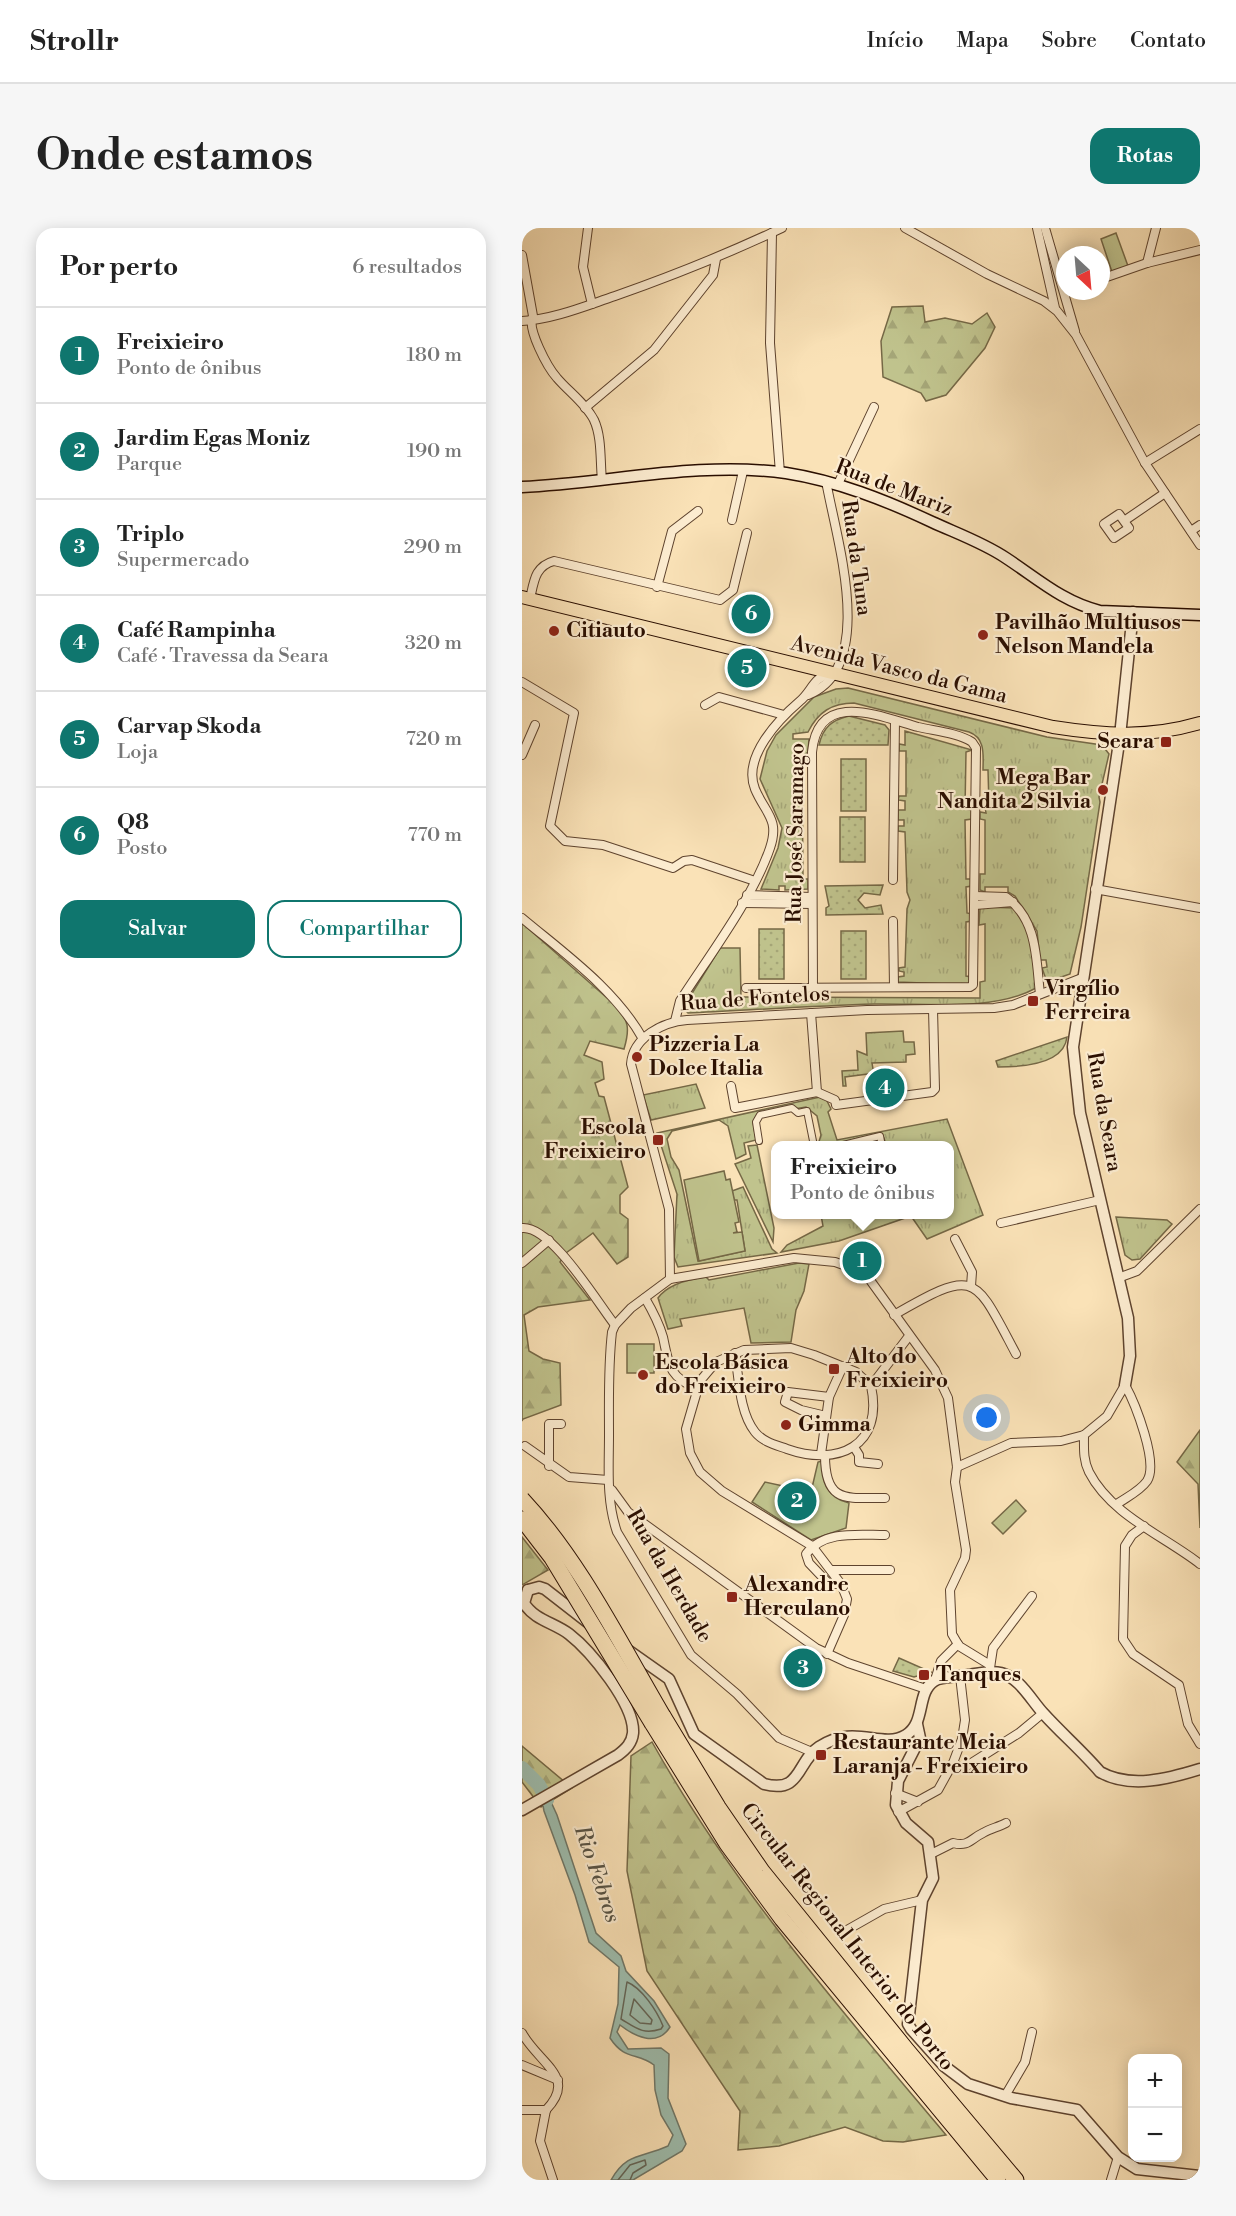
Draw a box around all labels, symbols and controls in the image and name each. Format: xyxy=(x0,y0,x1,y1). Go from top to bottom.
text: Strollr xyxy=(30,24,119,59)
text: Início xyxy=(867,28,924,54)
text: Mapa xyxy=(957,28,1009,54)
text: Sobre xyxy=(1042,28,1097,54)
text: Contato xyxy=(1130,28,1206,54)
button: Rotas xyxy=(1090,128,1200,184)
text: Onde estamos xyxy=(36,130,313,183)
north arrow xyxy=(1056,246,1110,300)
text: Por perto xyxy=(60,251,178,283)
text: 6 resultados xyxy=(352,255,462,280)
text: Freixieiro xyxy=(117,329,224,356)
text: 1 xyxy=(75,343,84,368)
text: 180 m xyxy=(407,343,462,368)
text: Ponto de ônibus xyxy=(117,356,262,381)
text: Jardim Egas Moniz xyxy=(117,425,310,452)
text: 2 xyxy=(73,439,86,464)
text: 190 m xyxy=(407,439,462,464)
text: Parque xyxy=(117,452,182,477)
street label: Rua de Mariz xyxy=(831,454,957,522)
street label: Rua da Tuna xyxy=(835,499,877,618)
text: Triplo xyxy=(117,521,185,548)
text: 3 xyxy=(73,535,86,560)
text: 290 m xyxy=(404,535,462,560)
text: Supermercado xyxy=(117,548,249,573)
pin: 6 xyxy=(732,592,770,636)
place label: Pavilhão Multiusos Nelson Mandela xyxy=(995,610,1181,660)
text: Café Rampinha xyxy=(117,617,276,644)
place label: Citiauto xyxy=(566,618,646,644)
marker: Citiauto xyxy=(547,624,561,638)
marker: Pavilhão Multiusos Nelson Mandela xyxy=(976,628,990,642)
street label: Avenida Vasco da Gama xyxy=(787,630,1010,710)
text: 4 xyxy=(73,631,86,656)
text: 320 m xyxy=(405,631,462,656)
text: Café · Travessa da Seara xyxy=(117,644,329,669)
pin: 5 xyxy=(728,646,766,690)
text: Carvap Skoda xyxy=(117,713,261,740)
text: 5 xyxy=(73,727,86,752)
text: 720 m xyxy=(406,727,462,752)
place label: Seara xyxy=(1098,729,1155,755)
marker: Seara xyxy=(1159,735,1173,749)
text: Loja xyxy=(117,740,158,765)
street label: Rua José Saramago xyxy=(781,743,811,923)
place label: Mega Bar Nandita 2 Silvia xyxy=(937,765,1092,815)
marker: Mega Bar Nandita 2 Silvia xyxy=(1096,783,1110,797)
text: Q8 xyxy=(117,809,149,836)
text: 6 xyxy=(73,823,86,848)
text: 770 m xyxy=(407,823,462,848)
text: Posto xyxy=(117,836,168,861)
button: Salvar xyxy=(60,900,255,958)
button: Compartilhar xyxy=(267,900,462,958)
place label: Virgílio Ferreira xyxy=(1044,976,1131,1026)
street label: Rua de Fontelos xyxy=(679,981,831,1017)
marker: Virgílio Ferreira xyxy=(1026,994,1040,1008)
place label: Pizzeria La Dolce Italia xyxy=(649,1032,764,1082)
marker: Pizzeria La Dolce Italia xyxy=(630,1050,644,1064)
street label: Rua da Seara xyxy=(1081,1050,1127,1174)
pin: 4 xyxy=(866,1066,904,1110)
place label: Escola Freixieiro xyxy=(544,1115,647,1165)
marker: Escola Freixieiro xyxy=(651,1133,665,1147)
popup xyxy=(771,1141,954,1219)
text: Freixieiro xyxy=(790,1154,897,1181)
text: Ponto de ônibus xyxy=(790,1181,935,1206)
pin: 1 xyxy=(842,1238,882,1284)
place label: Alto do Freixieiro xyxy=(845,1344,948,1394)
place label: Escola Básica do Freixieiro xyxy=(655,1350,789,1400)
marker: Alto do Freixieiro xyxy=(827,1362,841,1376)
marker: Escola Básica do Freixieiro xyxy=(636,1368,650,1382)
your location xyxy=(972,1403,1001,1432)
place label: Gimma xyxy=(798,1412,872,1438)
marker: Gimma xyxy=(779,1418,793,1432)
pin: 2 xyxy=(778,1478,816,1524)
street label: Rua da Herdade xyxy=(620,1505,718,1647)
place label: Alexandre Herculano xyxy=(743,1572,850,1622)
marker: Alexandre Herculano xyxy=(725,1590,739,1604)
pin: 3 xyxy=(784,1646,822,1690)
place label: Tanques xyxy=(936,1662,1021,1688)
marker: Tanques xyxy=(917,1668,931,1682)
place label: Restaurante Meia Laranja - Freixieiro xyxy=(833,1730,1029,1780)
marker: Restaurante Meia Laranja - Freixieiro xyxy=(814,1748,828,1762)
street label: Circular Regional Interior do Porto xyxy=(734,1798,960,2076)
water label: Rio Febros xyxy=(567,1821,626,1926)
map controls xyxy=(1128,2054,1182,2162)
button: + xyxy=(1128,2054,1182,2108)
button: − xyxy=(1128,2108,1182,2162)

